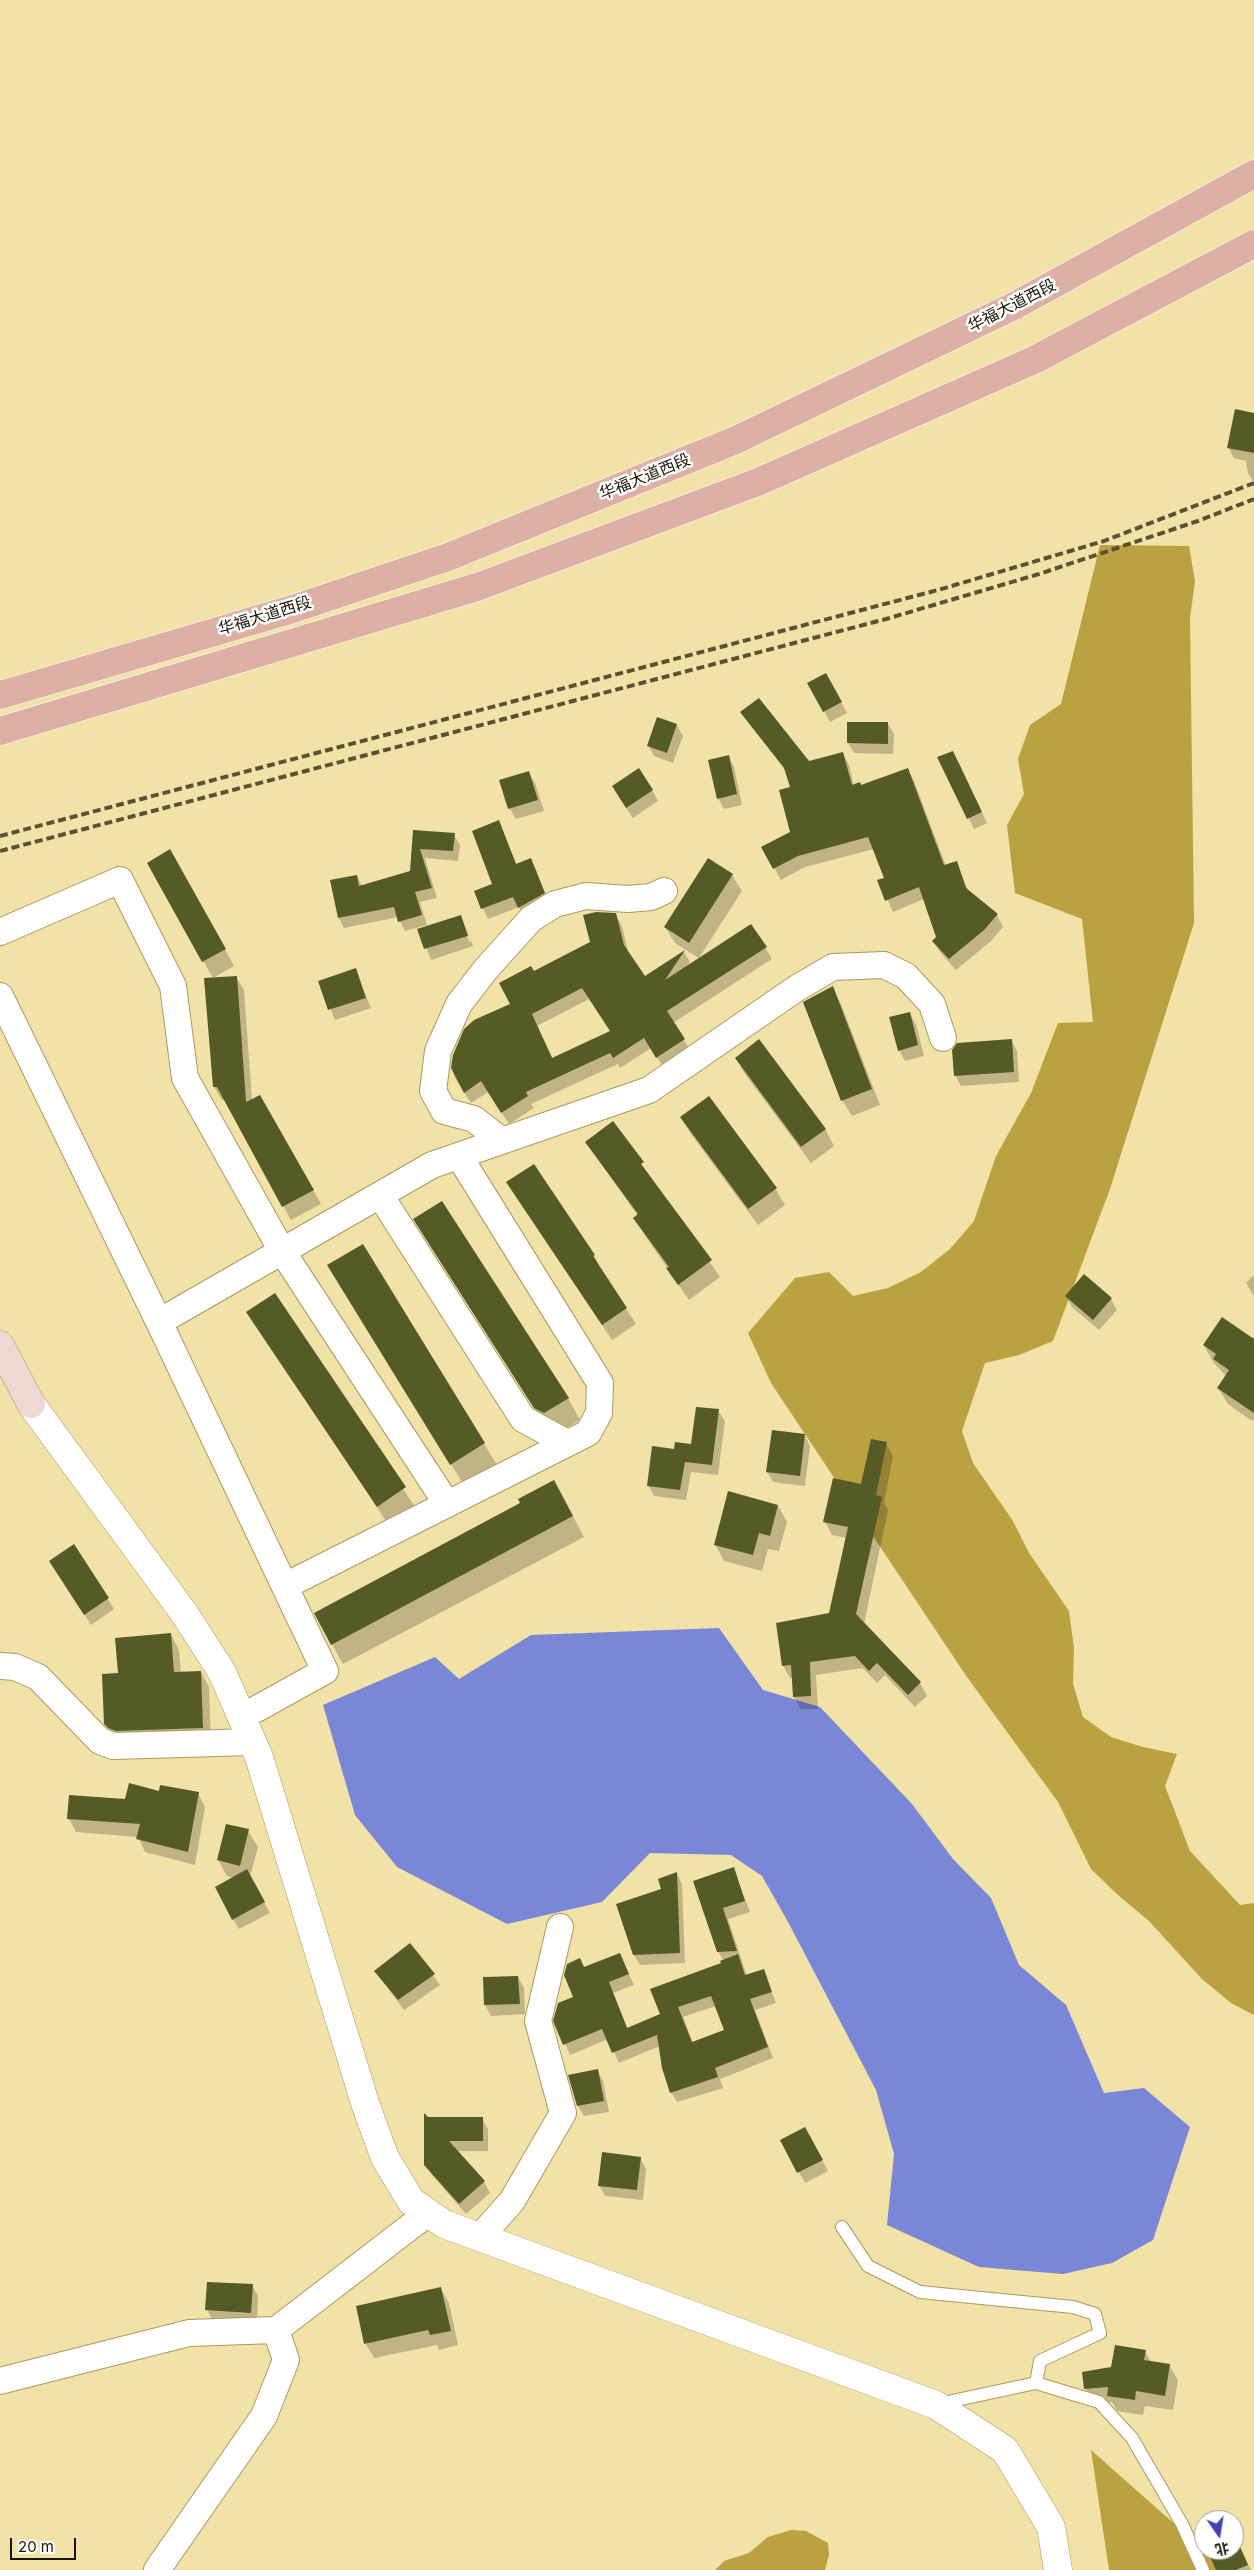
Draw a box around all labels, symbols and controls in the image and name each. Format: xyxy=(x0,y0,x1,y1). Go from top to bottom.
street label: 华福大道西段 xyxy=(965,276,1059,336)
street label: 华福大道西段 xyxy=(597,450,693,504)
street label: 华福大道西段 xyxy=(216,593,314,639)
north arrow xyxy=(1194,2510,1244,2560)
scale bar xyxy=(12,2528,79,2560)
text: 20 m xyxy=(18,2537,54,2556)
text: 北 xyxy=(1214,2539,1231,2559)

